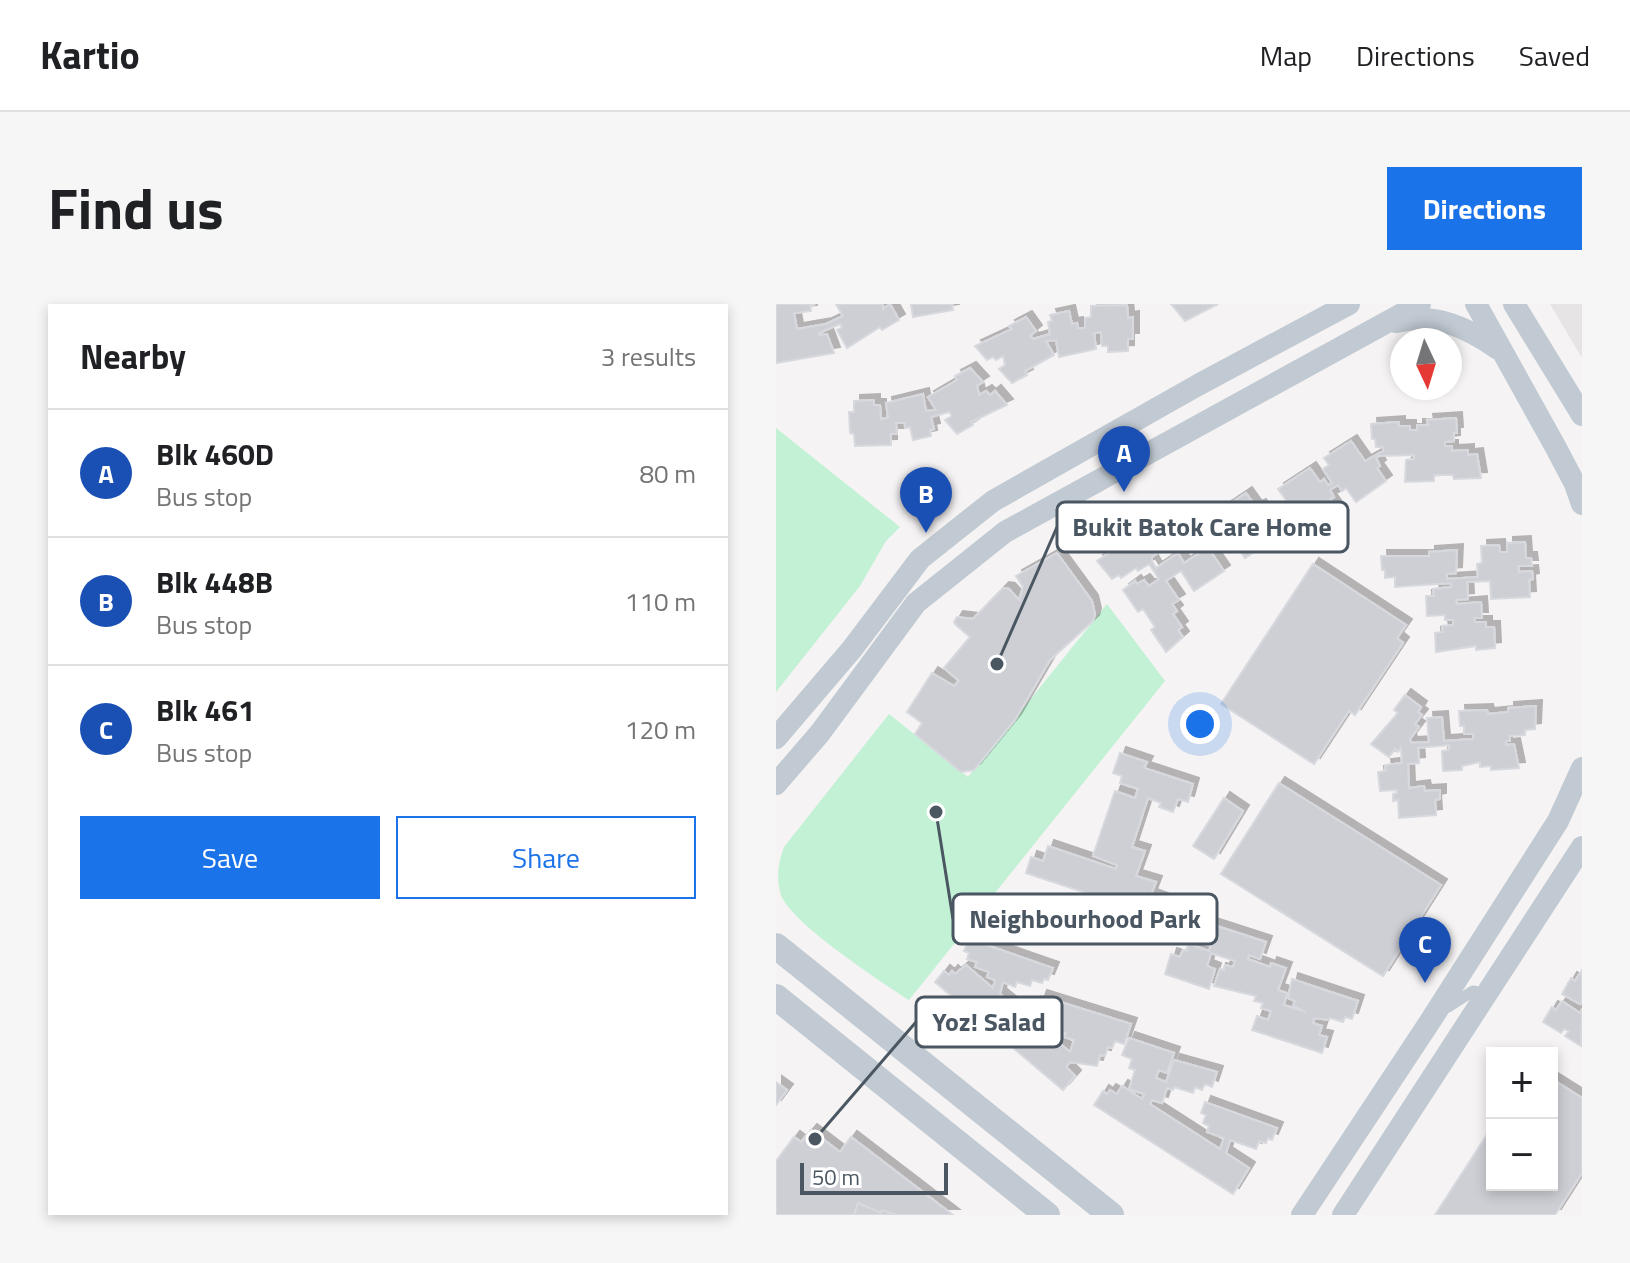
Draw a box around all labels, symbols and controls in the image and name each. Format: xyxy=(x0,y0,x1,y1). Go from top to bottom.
text: Kartio xyxy=(40,26,140,84)
text: Map xyxy=(1260,34,1312,77)
text: Directions xyxy=(1356,34,1475,77)
text: Saved xyxy=(1519,34,1590,77)
text: Find us xyxy=(48,166,224,251)
button: Directions xyxy=(1387,167,1582,250)
north arrow xyxy=(1390,328,1462,400)
text: Nearby xyxy=(80,330,186,382)
text: 3 results xyxy=(601,337,696,376)
pin: A xyxy=(1098,426,1150,492)
text: Blk 460D xyxy=(156,431,274,477)
text: A xyxy=(98,454,114,493)
text: 80 m xyxy=(639,454,696,493)
pin: B xyxy=(900,467,952,533)
text: Bus stop xyxy=(156,477,252,516)
callout: Bukit Batok Care Home xyxy=(1057,502,1348,552)
text: Bukit Batok Care Home xyxy=(1072,507,1332,546)
text: Blk 448B xyxy=(156,559,273,605)
text: B xyxy=(98,582,114,621)
text: 110 m xyxy=(625,582,696,621)
text: Bus stop xyxy=(156,605,252,644)
text: Blk 461 xyxy=(156,687,255,733)
your location xyxy=(1180,704,1220,744)
text: C xyxy=(99,710,113,749)
text: 120 m xyxy=(625,710,696,749)
text: Bus stop xyxy=(156,733,252,772)
button: Save xyxy=(80,816,380,899)
button: Share xyxy=(396,816,696,899)
callout: Neighbourhood Park xyxy=(953,894,1217,944)
text: Neighbourhood Park xyxy=(969,899,1201,938)
pin: C xyxy=(1399,917,1451,983)
callout: Yoz! Salad xyxy=(916,997,1062,1047)
text: Yoz! Salad xyxy=(932,1002,1046,1041)
map controls xyxy=(1486,1047,1558,1191)
button: + xyxy=(1486,1047,1558,1119)
button: − xyxy=(1486,1119,1558,1191)
scale bar xyxy=(800,1159,948,1195)
text: 50 m xyxy=(812,1160,860,1194)

